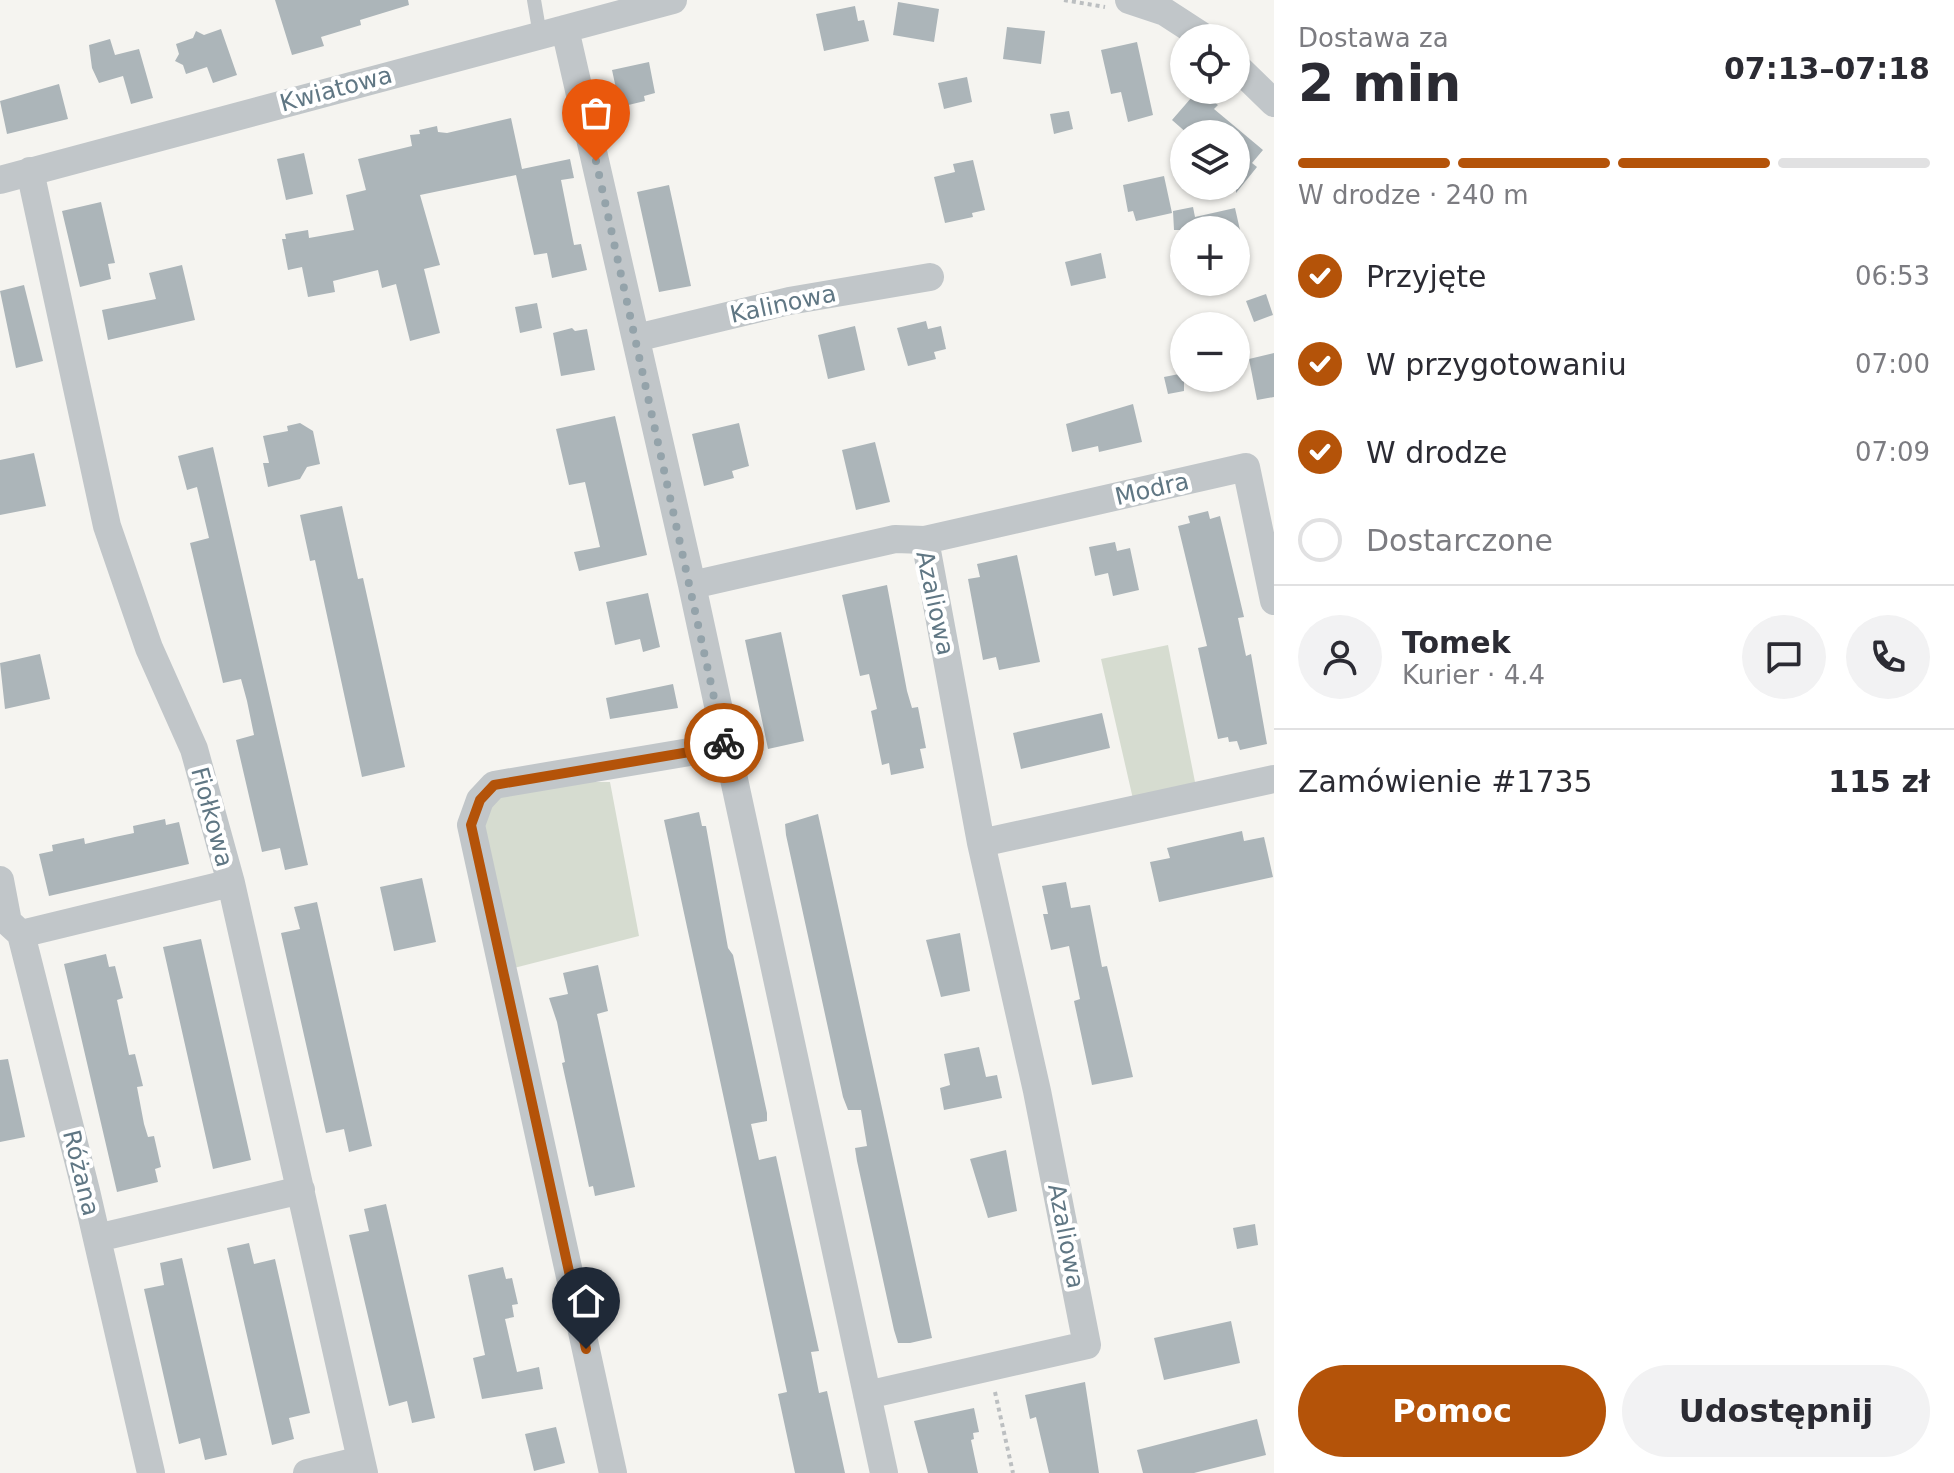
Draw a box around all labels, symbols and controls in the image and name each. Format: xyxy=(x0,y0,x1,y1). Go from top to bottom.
text: Dostawa za xyxy=(1298,23,1449,53)
map controls xyxy=(1170,24,1250,392)
button: locate xyxy=(1170,24,1250,104)
text: 07:13–07:18 xyxy=(1724,51,1930,86)
text: 2 min xyxy=(1298,53,1461,113)
street label: Kwiatowa xyxy=(277,61,395,117)
pin xyxy=(562,79,630,161)
icon: bag xyxy=(574,91,618,135)
button: layers xyxy=(1170,120,1250,200)
text: W drodze · 240 m xyxy=(1298,180,1529,210)
button: + xyxy=(1170,216,1250,296)
icon: check xyxy=(1298,254,1342,298)
text: Przyjęte xyxy=(1366,259,1486,294)
text: 06:53 xyxy=(1855,261,1930,291)
street label: Kalinowa xyxy=(727,279,839,329)
button: − xyxy=(1170,312,1250,392)
icon: check xyxy=(1298,342,1342,386)
text: W przygotowaniu xyxy=(1366,347,1627,382)
text: 07:00 xyxy=(1855,349,1930,379)
icon: check xyxy=(1298,430,1342,474)
text: W drodze xyxy=(1366,435,1508,470)
text: 07:09 xyxy=(1855,437,1930,467)
street label: Modra xyxy=(1112,467,1192,511)
text: Dostarczone xyxy=(1366,523,1553,558)
street label: Azaliowa xyxy=(910,548,960,658)
button: person xyxy=(1298,615,1382,699)
button: chat xyxy=(1742,615,1826,699)
button: phone xyxy=(1846,615,1930,699)
text: Tomek xyxy=(1402,625,1511,660)
text: Kurier · 4.4 xyxy=(1402,660,1545,690)
courier xyxy=(684,703,764,783)
icon: bike xyxy=(702,721,746,765)
street label: Fiołkowa xyxy=(185,764,239,870)
text: Zamówienie #1735 xyxy=(1298,764,1593,799)
text: 115 zł xyxy=(1828,764,1930,799)
street label: Różana xyxy=(57,1127,105,1219)
street label: Azaliowa xyxy=(1042,1181,1090,1291)
pin xyxy=(552,1267,620,1349)
icon: home xyxy=(564,1279,608,1323)
button: Pomoc xyxy=(1298,1365,1606,1457)
button: Udostępnij xyxy=(1622,1365,1930,1457)

